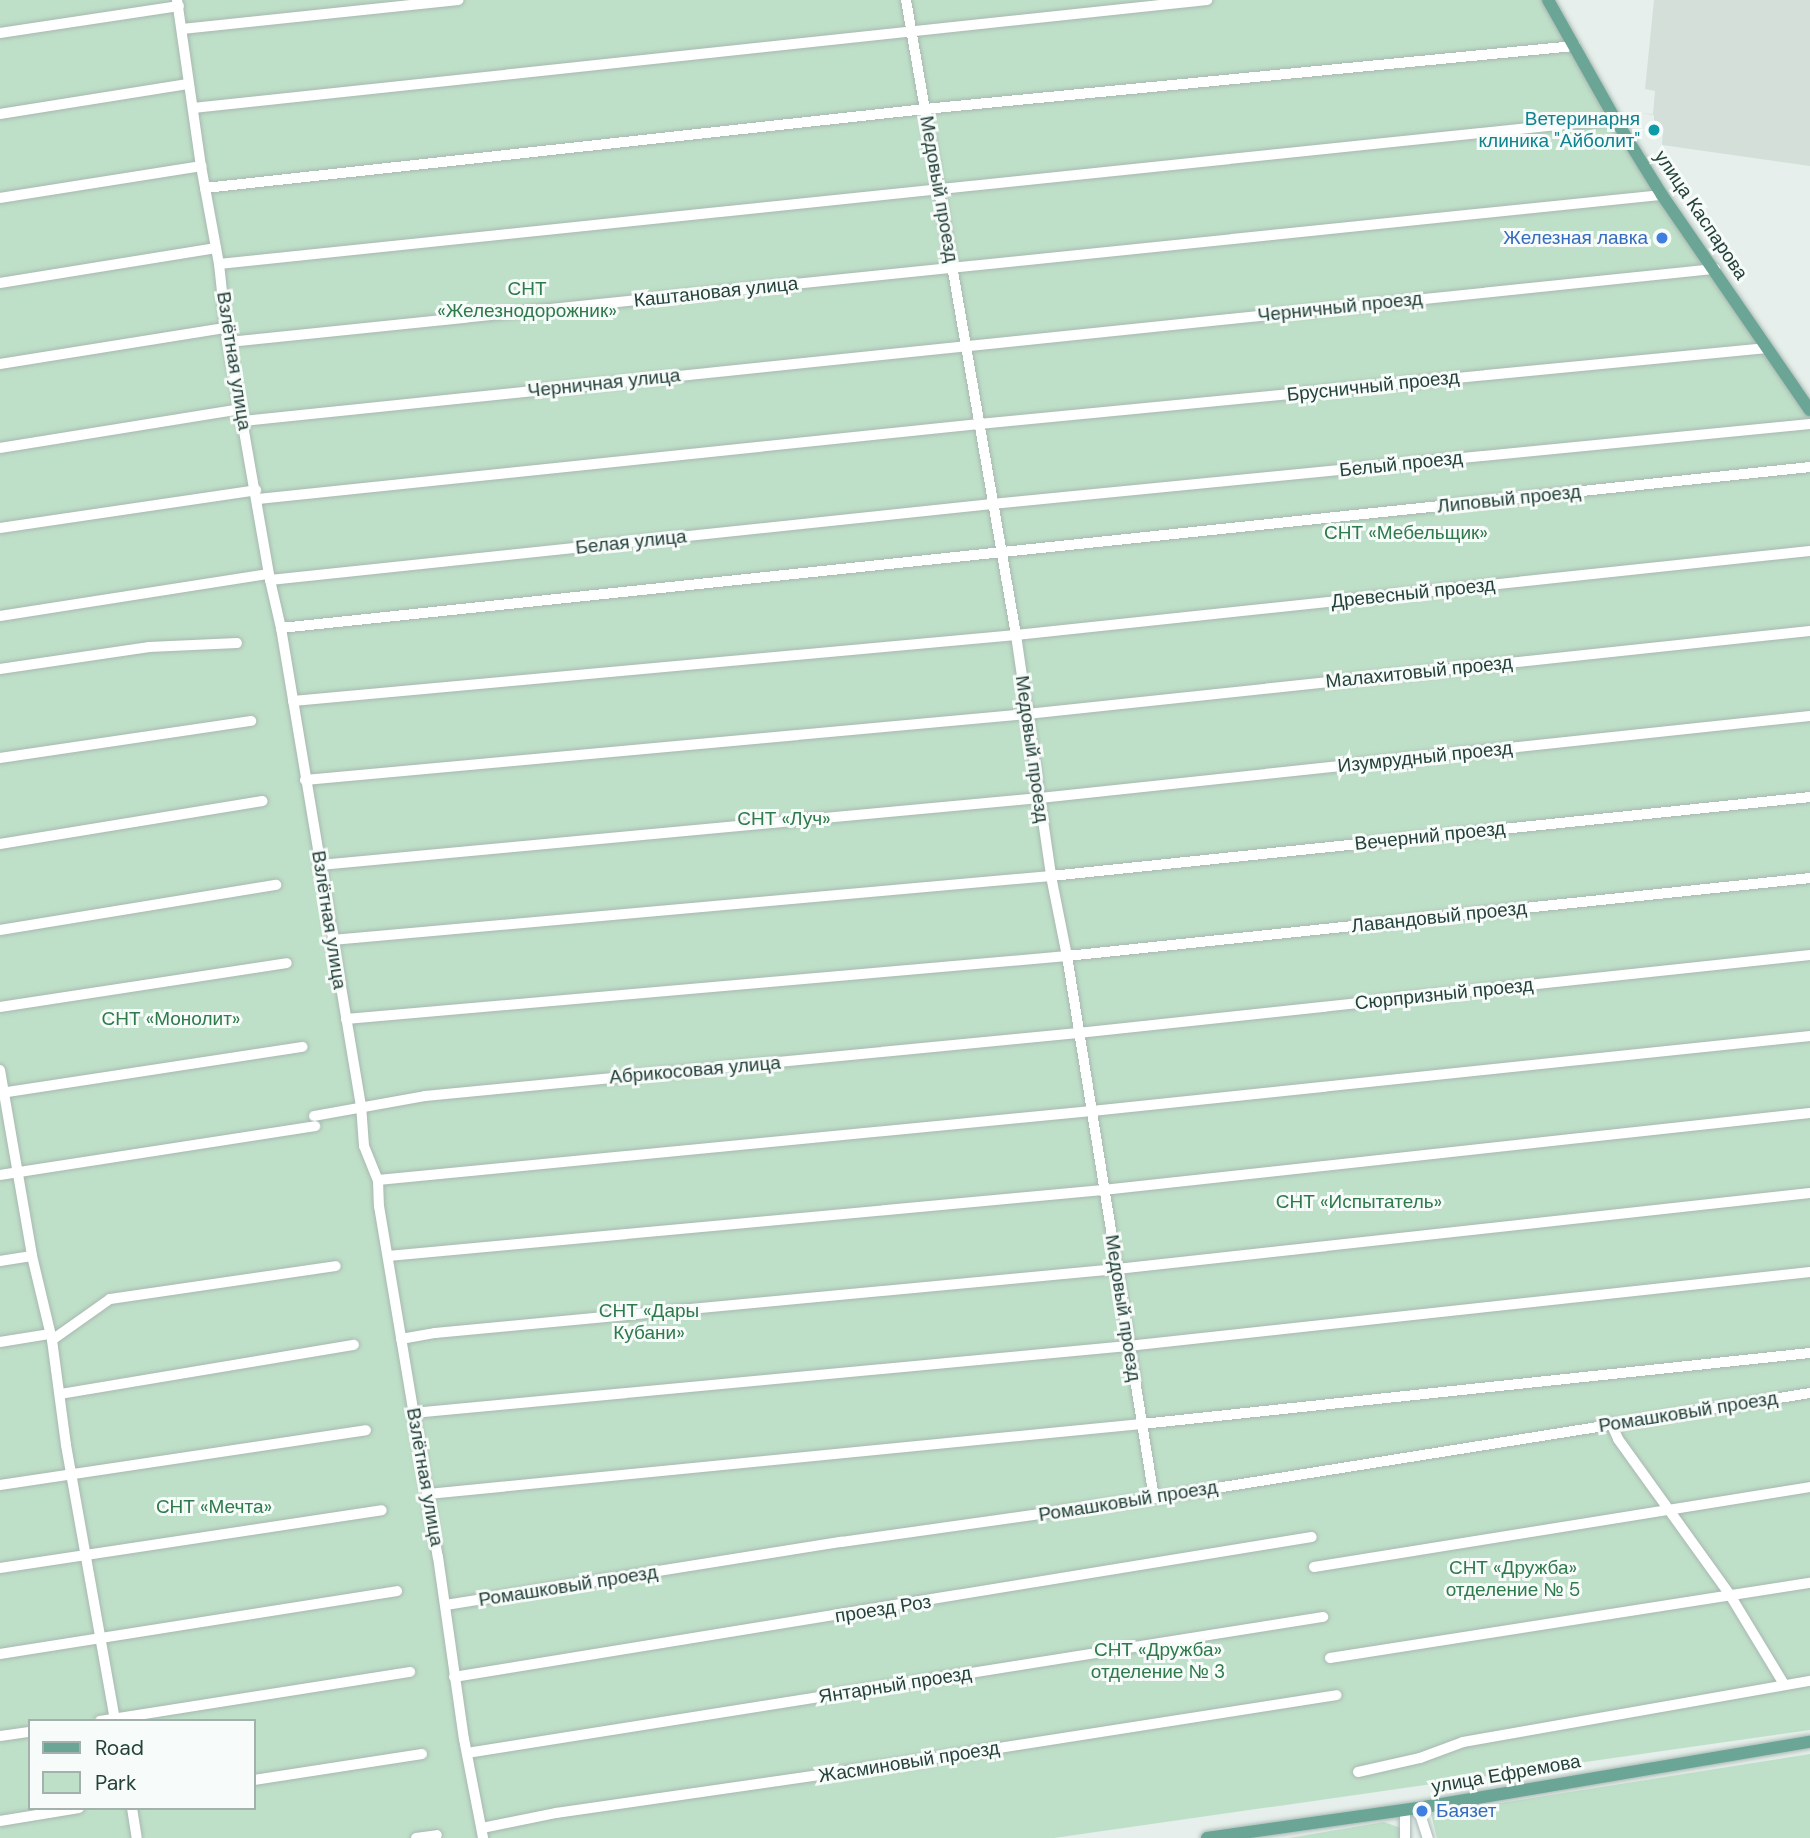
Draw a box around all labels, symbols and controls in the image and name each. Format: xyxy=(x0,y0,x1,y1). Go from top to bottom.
place label: Ветеринарня клиника "Айболит" xyxy=(1479,108,1640,152)
street label: Медовый проезд xyxy=(915,114,963,264)
marker: Ветеринарня клиника "Айболит" xyxy=(1646,122,1662,138)
street label: улица Каспарова xyxy=(1649,146,1753,284)
place label: Железная лавка xyxy=(1503,227,1648,249)
marker: Железная лавка xyxy=(1654,230,1670,246)
street label: Каштановая улица xyxy=(633,272,799,312)
park label: СНТ «Железнодорожник» xyxy=(437,278,617,322)
street label: Черничный проезд xyxy=(1256,287,1424,327)
street label: Взлётная улица xyxy=(212,290,256,432)
street label: Черничная улица xyxy=(527,364,681,402)
street label: Брусничный проезд xyxy=(1286,366,1460,406)
street label: Белый проезд xyxy=(1338,446,1464,482)
street label: Липовый проезд xyxy=(1436,480,1582,518)
park label: СНТ «Мебельщик» xyxy=(1324,522,1488,544)
street label: Белая улица xyxy=(574,525,688,559)
street label: Древесный проезд xyxy=(1330,573,1496,613)
street label: Малахитовый проезд xyxy=(1324,651,1514,693)
street label: Медовый проезд xyxy=(1010,674,1054,824)
street label: Изумрудный проезд xyxy=(1336,736,1514,778)
park label: СНТ «Луч» xyxy=(737,808,831,830)
street label: Вечерний проезд xyxy=(1354,817,1506,855)
street label: Взлётная улица xyxy=(307,849,351,991)
street label: Лавандовый проезд xyxy=(1350,896,1528,938)
street label: Сюрпризный проезд xyxy=(1354,973,1534,1015)
park label: СНТ «Монолит» xyxy=(102,1008,240,1030)
street label: Абрикосовая улица xyxy=(608,1051,782,1089)
park label: СНТ «Испытатель» xyxy=(1276,1191,1442,1213)
street label: Медовый проезд xyxy=(1100,1233,1146,1383)
park label: СНТ «Дары Кубани» xyxy=(599,1300,699,1344)
street label: Ромашковый проезд xyxy=(1597,1387,1779,1437)
street label: Взлётная улица xyxy=(402,1406,448,1548)
street label: Ромашковый проезд xyxy=(1037,1476,1219,1526)
park label: СНТ «Мечта» xyxy=(156,1496,272,1518)
park label: СНТ «Дружба» отделение № 5 xyxy=(1446,1557,1580,1601)
street label: Ромашковый проезд xyxy=(477,1561,659,1611)
street label: проезд Роз xyxy=(833,1590,933,1628)
park label: СНТ «Дружба» отделение № 3 xyxy=(1091,1639,1225,1683)
street label: Янтарный проезд xyxy=(817,1662,973,1708)
legend xyxy=(28,1719,256,1810)
text: Road xyxy=(95,1734,144,1762)
street label: Жасминовый проезд xyxy=(817,1736,1001,1788)
street label: улица Ефремова xyxy=(1430,1750,1582,1798)
text: Park xyxy=(95,1769,136,1797)
place label: Баязет xyxy=(1436,1800,1496,1822)
marker: Баязет xyxy=(1414,1803,1430,1819)

